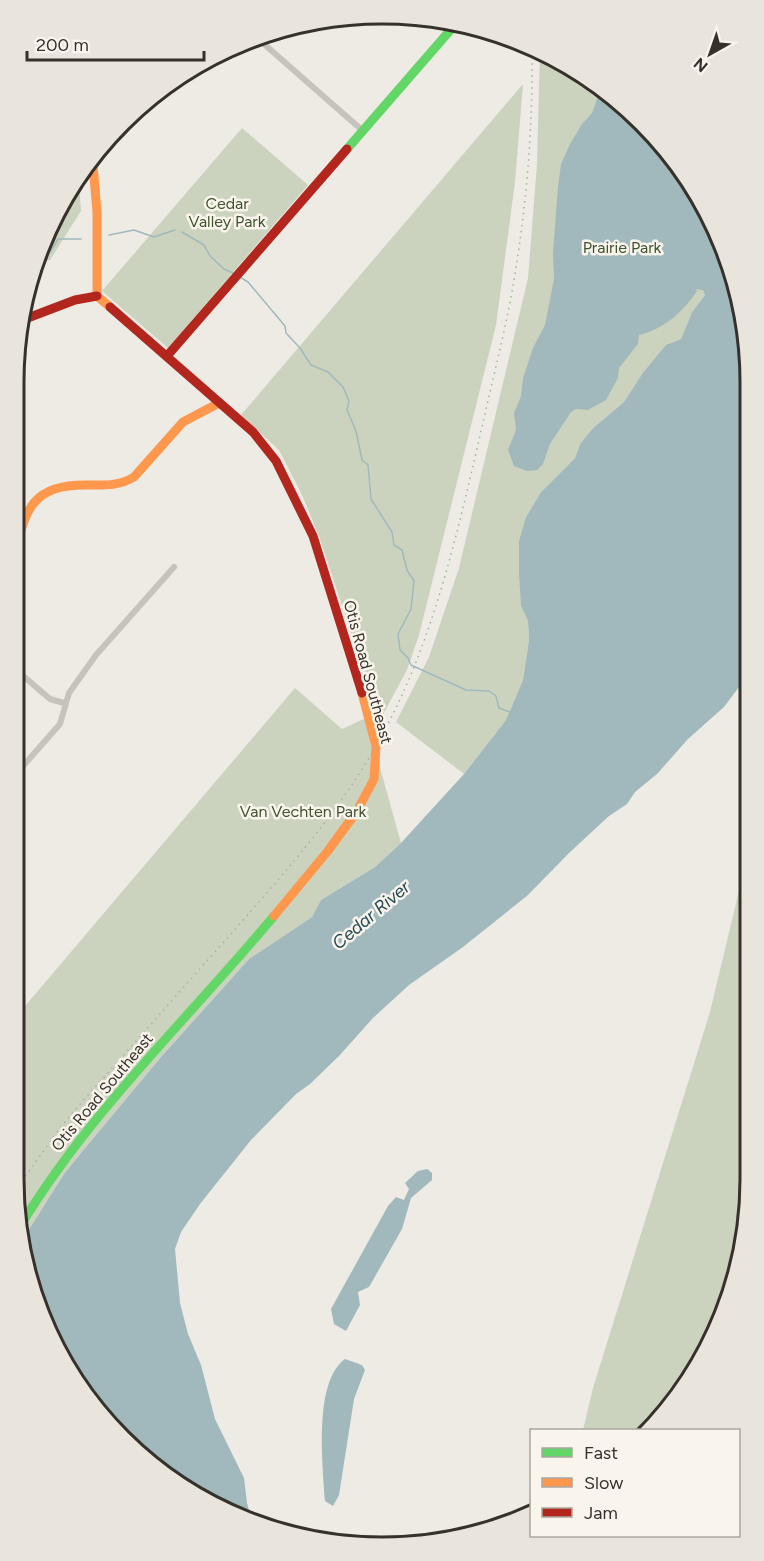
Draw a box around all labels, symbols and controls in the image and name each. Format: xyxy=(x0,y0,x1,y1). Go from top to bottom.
scale bar xyxy=(27,24,204,62)
north arrow xyxy=(680,24,740,84)
text: 200 m xyxy=(36,34,89,56)
text: N xyxy=(690,54,712,76)
park label: Cedar Valley Park xyxy=(189,194,266,231)
park label: Prairie Park xyxy=(583,238,662,257)
street label: Otis Road Southeast xyxy=(340,598,396,746)
park label: Van Vechten Park xyxy=(240,802,366,821)
water label: Cedar River xyxy=(327,875,415,954)
street label: Otis Road Southeast xyxy=(47,1029,157,1155)
legend xyxy=(530,1429,740,1537)
text: Fast xyxy=(584,1442,618,1464)
text: Slow xyxy=(584,1472,623,1494)
text: Jam xyxy=(584,1502,618,1524)

